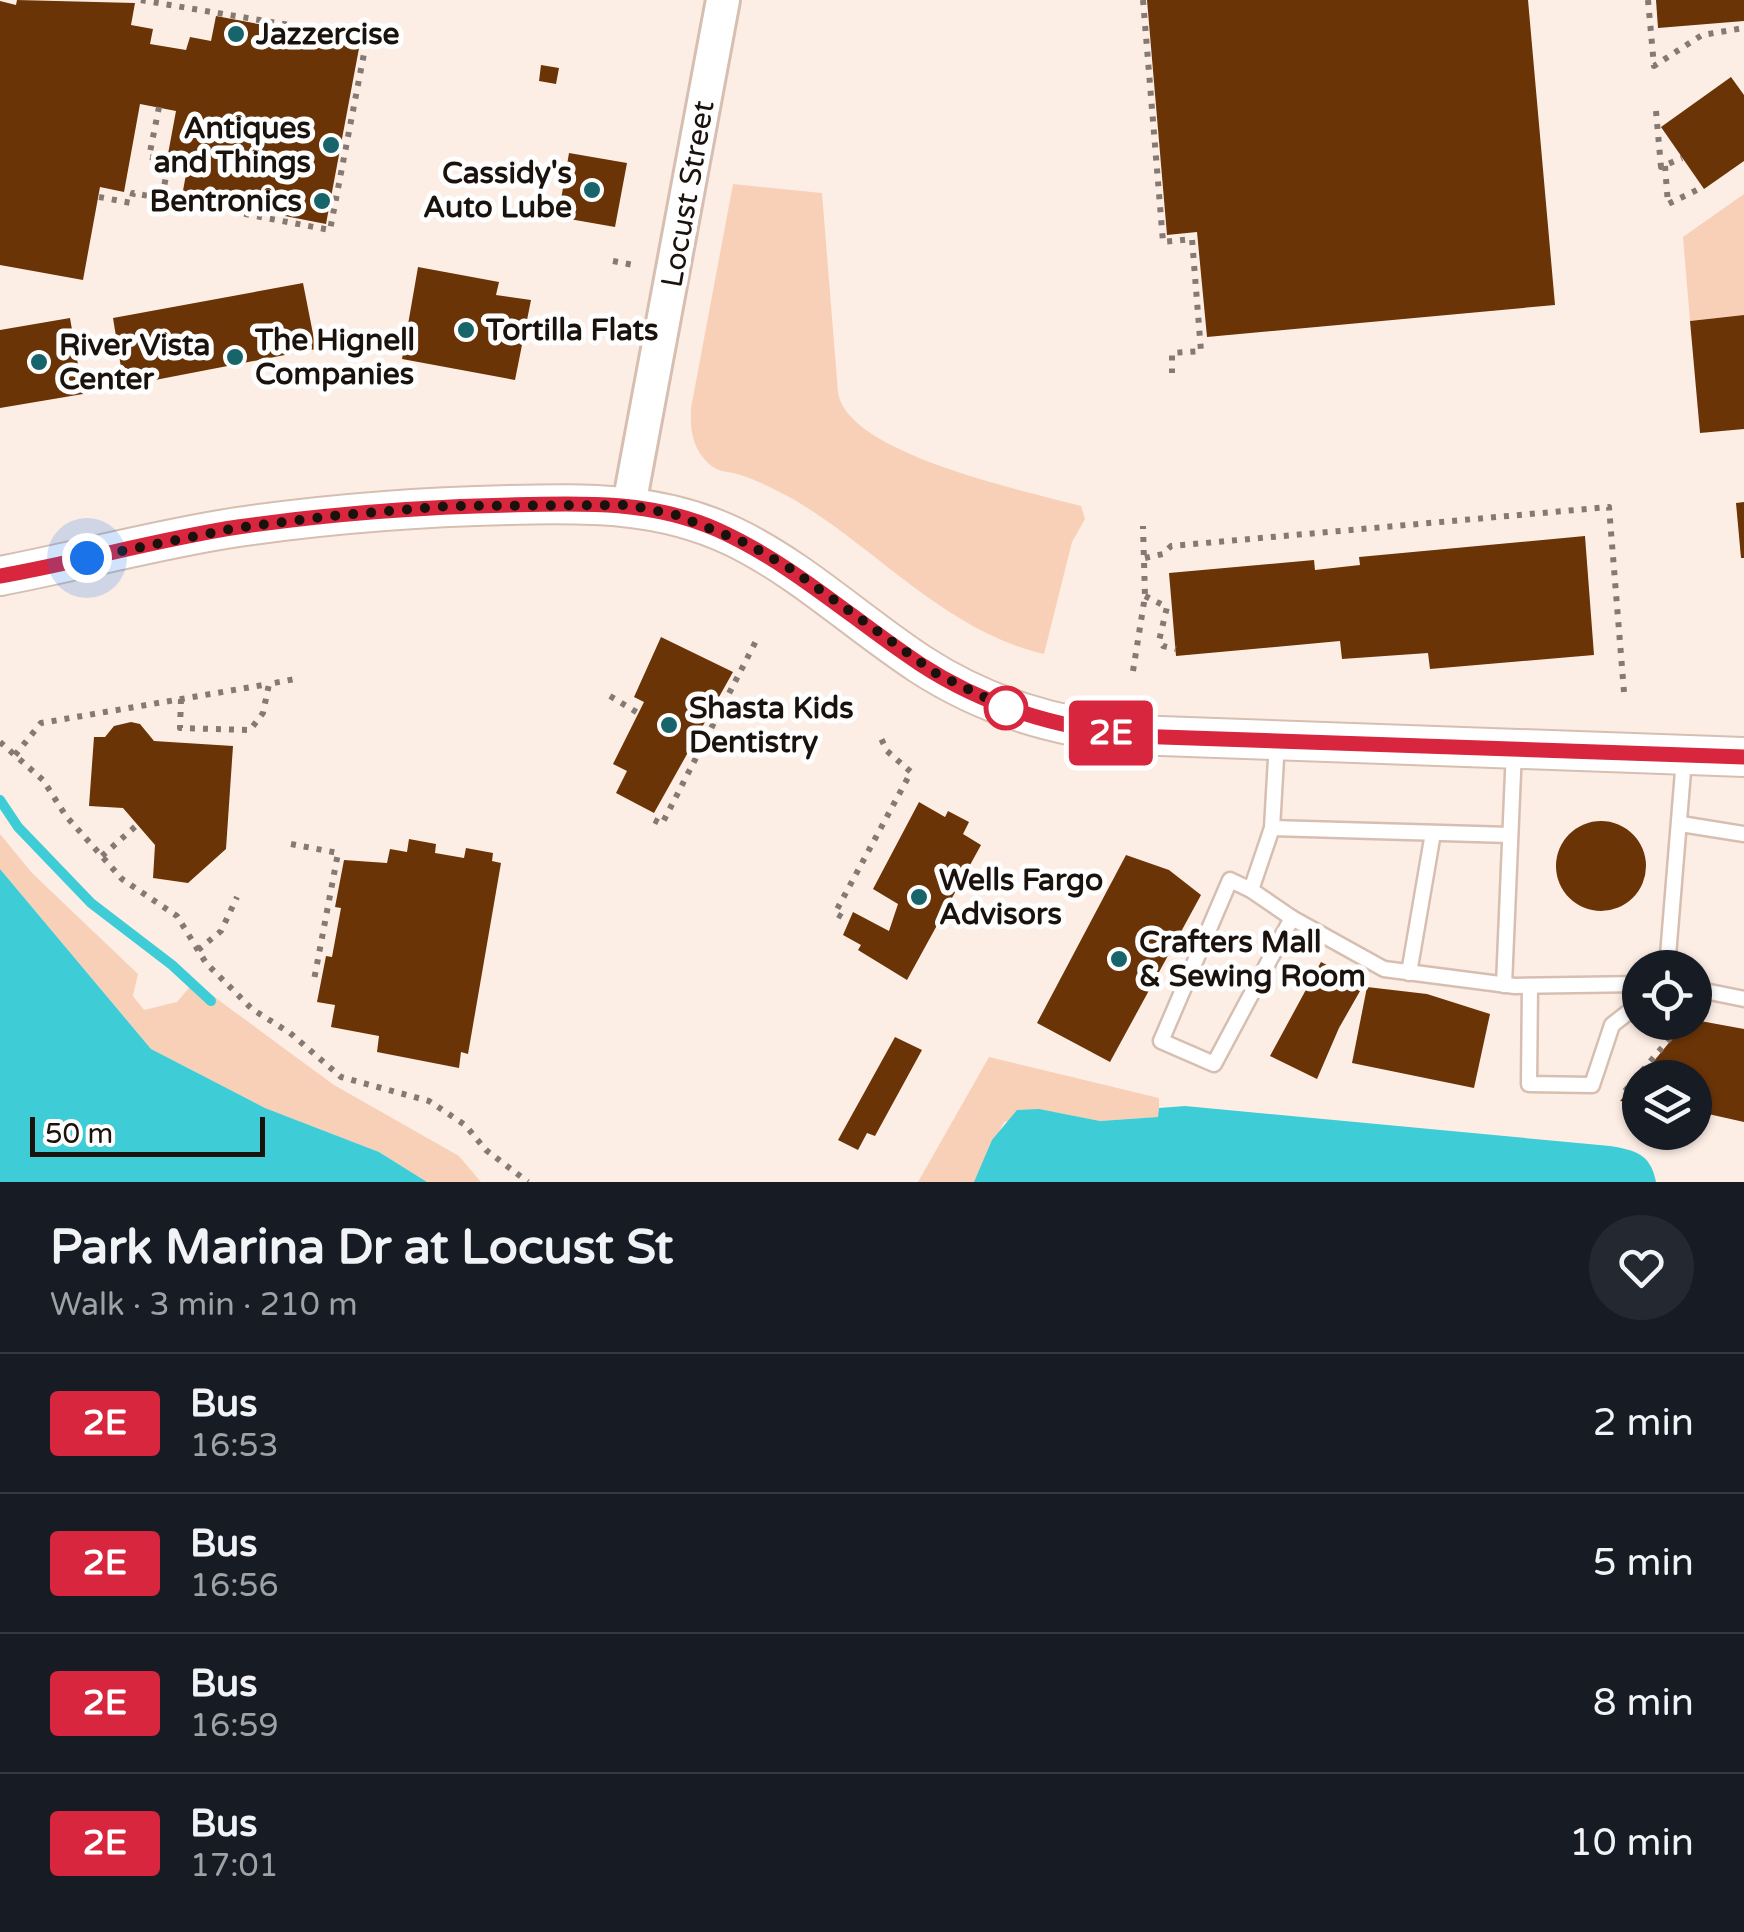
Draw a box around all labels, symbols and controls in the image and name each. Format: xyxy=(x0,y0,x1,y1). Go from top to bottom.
place label: Jazzercise xyxy=(255,16,400,53)
marker: Jazzercise xyxy=(225,23,247,45)
street label: Locust Street xyxy=(653,98,723,290)
place label: Antiques and Things xyxy=(154,110,311,181)
marker: Antiques and Things xyxy=(320,134,342,156)
place label: Cassidy's Auto Lube xyxy=(423,155,572,226)
marker: Cassidy's Auto Lube xyxy=(581,179,603,201)
place label: Bentronics xyxy=(150,183,302,220)
marker: Bentronics xyxy=(311,190,333,212)
place label: Tortilla Flats xyxy=(485,312,658,349)
marker: Tortilla Flats xyxy=(455,319,477,341)
place label: The Hignell Companies xyxy=(254,322,415,393)
place label: River Vista Center xyxy=(59,327,210,398)
marker: The Hignell Companies xyxy=(224,346,246,368)
marker: River Vista Center xyxy=(28,351,50,373)
your location xyxy=(62,533,112,583)
unlabelled marker xyxy=(985,687,1027,729)
place label: Shasta Kids Dentistry xyxy=(689,690,854,761)
line badge: 2E xyxy=(1066,700,1156,766)
text: 2E xyxy=(1089,712,1133,754)
marker: Shasta Kids Dentistry xyxy=(658,714,680,736)
place label: Wells Fargo Advisors xyxy=(939,862,1103,933)
marker: Wells Fargo Advisors xyxy=(908,886,930,908)
place label: Crafters Mall & Sewing Room xyxy=(1139,924,1366,995)
marker: Crafters Mall & Sewing Room xyxy=(1108,948,1130,970)
map controls xyxy=(1622,950,1712,1150)
button: locate xyxy=(1622,950,1712,1040)
button: layers xyxy=(1622,1060,1712,1150)
scale bar xyxy=(30,1112,265,1156)
text: 50 m xyxy=(45,1117,113,1151)
button: heart xyxy=(1589,1215,1694,1320)
text: Park Marina Dr at Locust St xyxy=(50,1219,673,1277)
text: Walk · 3 min · 210 m xyxy=(50,1286,358,1324)
text: Bus xyxy=(190,1381,257,1427)
text: 2 min xyxy=(1593,1400,1694,1446)
text: 2E xyxy=(83,1402,127,1444)
text: 16:53 xyxy=(190,1427,279,1465)
text: Bus xyxy=(190,1521,257,1567)
text: 5 min xyxy=(1593,1540,1694,1586)
text: 2E xyxy=(83,1542,127,1584)
text: 16:56 xyxy=(190,1567,279,1605)
text: Bus xyxy=(190,1661,257,1707)
text: 8 min xyxy=(1593,1680,1694,1726)
text: 2E xyxy=(83,1682,127,1724)
text: 16:59 xyxy=(190,1707,279,1745)
text: Bus xyxy=(190,1801,257,1847)
text: 10 min xyxy=(1569,1820,1694,1866)
text: 2E xyxy=(83,1822,127,1864)
text: 17:01 xyxy=(190,1847,279,1885)

